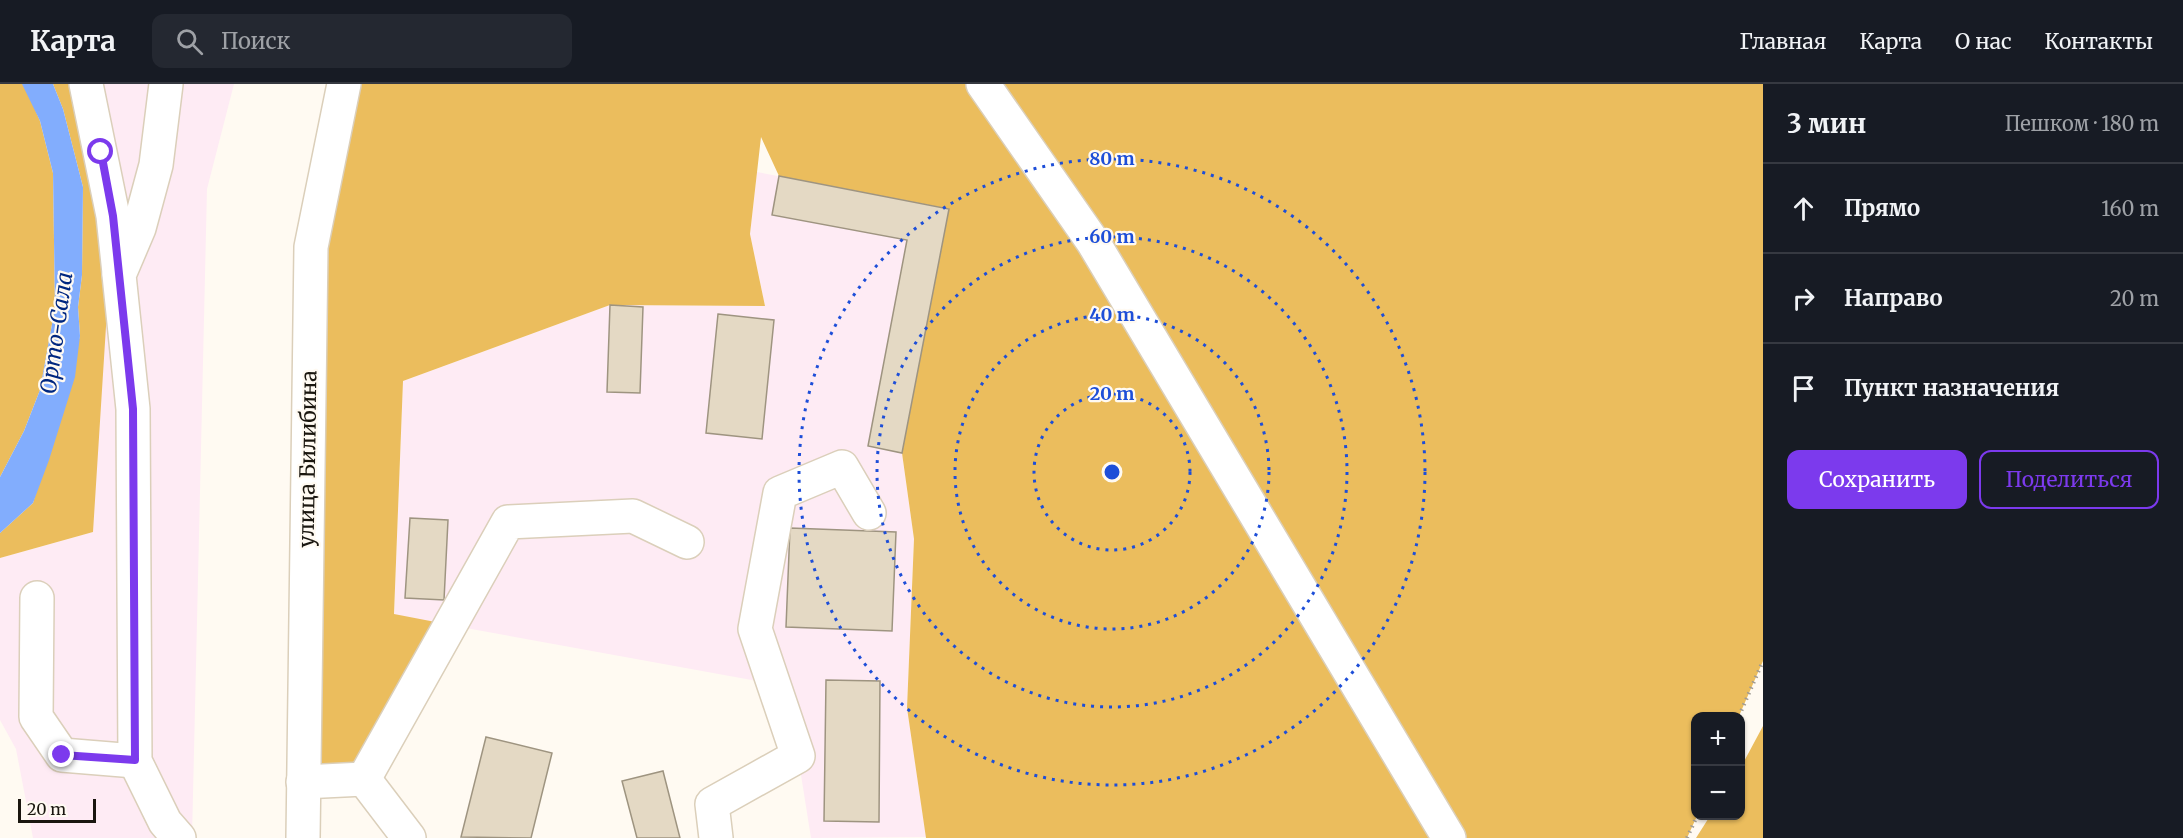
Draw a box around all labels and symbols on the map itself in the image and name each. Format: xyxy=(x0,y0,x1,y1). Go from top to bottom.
route start xyxy=(87,138,113,164)
text: 80 m xyxy=(1089,147,1135,170)
text: 60 m xyxy=(1089,225,1135,248)
water label: Орто-Сала xyxy=(34,270,78,396)
text: 40 m xyxy=(1089,303,1135,326)
street label: улица Билибина xyxy=(292,370,323,548)
text: 20 m xyxy=(1090,382,1134,405)
centre of rings xyxy=(1102,462,1122,482)
route end xyxy=(48,741,74,767)
scale bar xyxy=(18,796,96,824)

